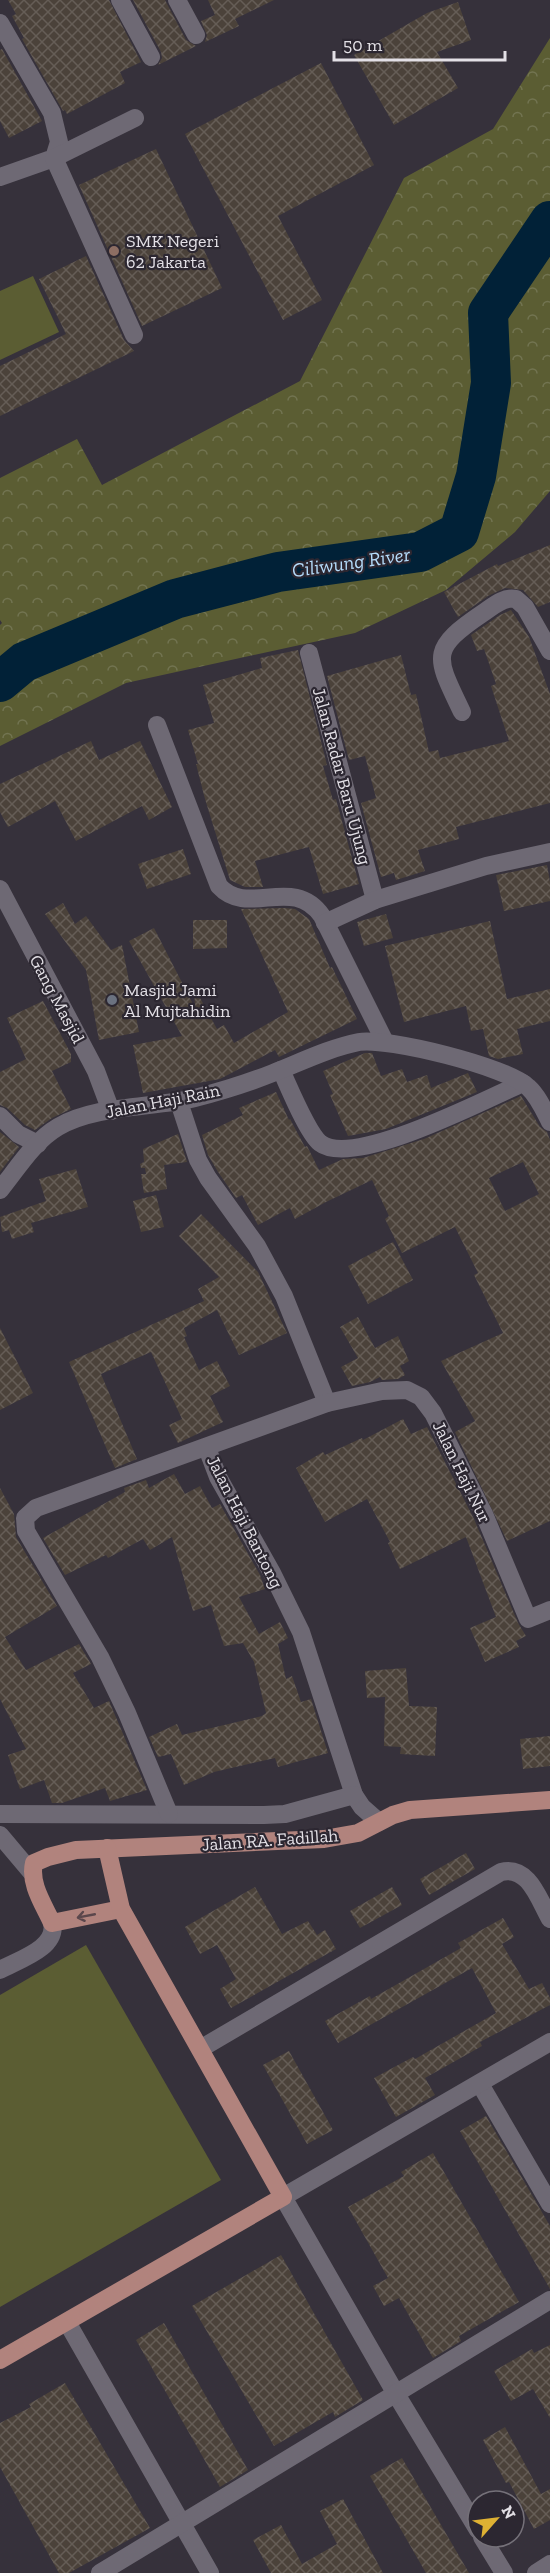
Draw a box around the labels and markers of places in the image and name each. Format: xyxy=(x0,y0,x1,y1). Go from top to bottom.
place label: SMK Negeri 62 Jakarta xyxy=(126,230,219,273)
marker: SMK Negeri 62 Jakarta xyxy=(107,244,121,258)
place label: Masjid Jami Al Mujtahidin xyxy=(124,979,231,1022)
marker: Masjid Jami Al Mujtahidin xyxy=(105,993,119,1007)

